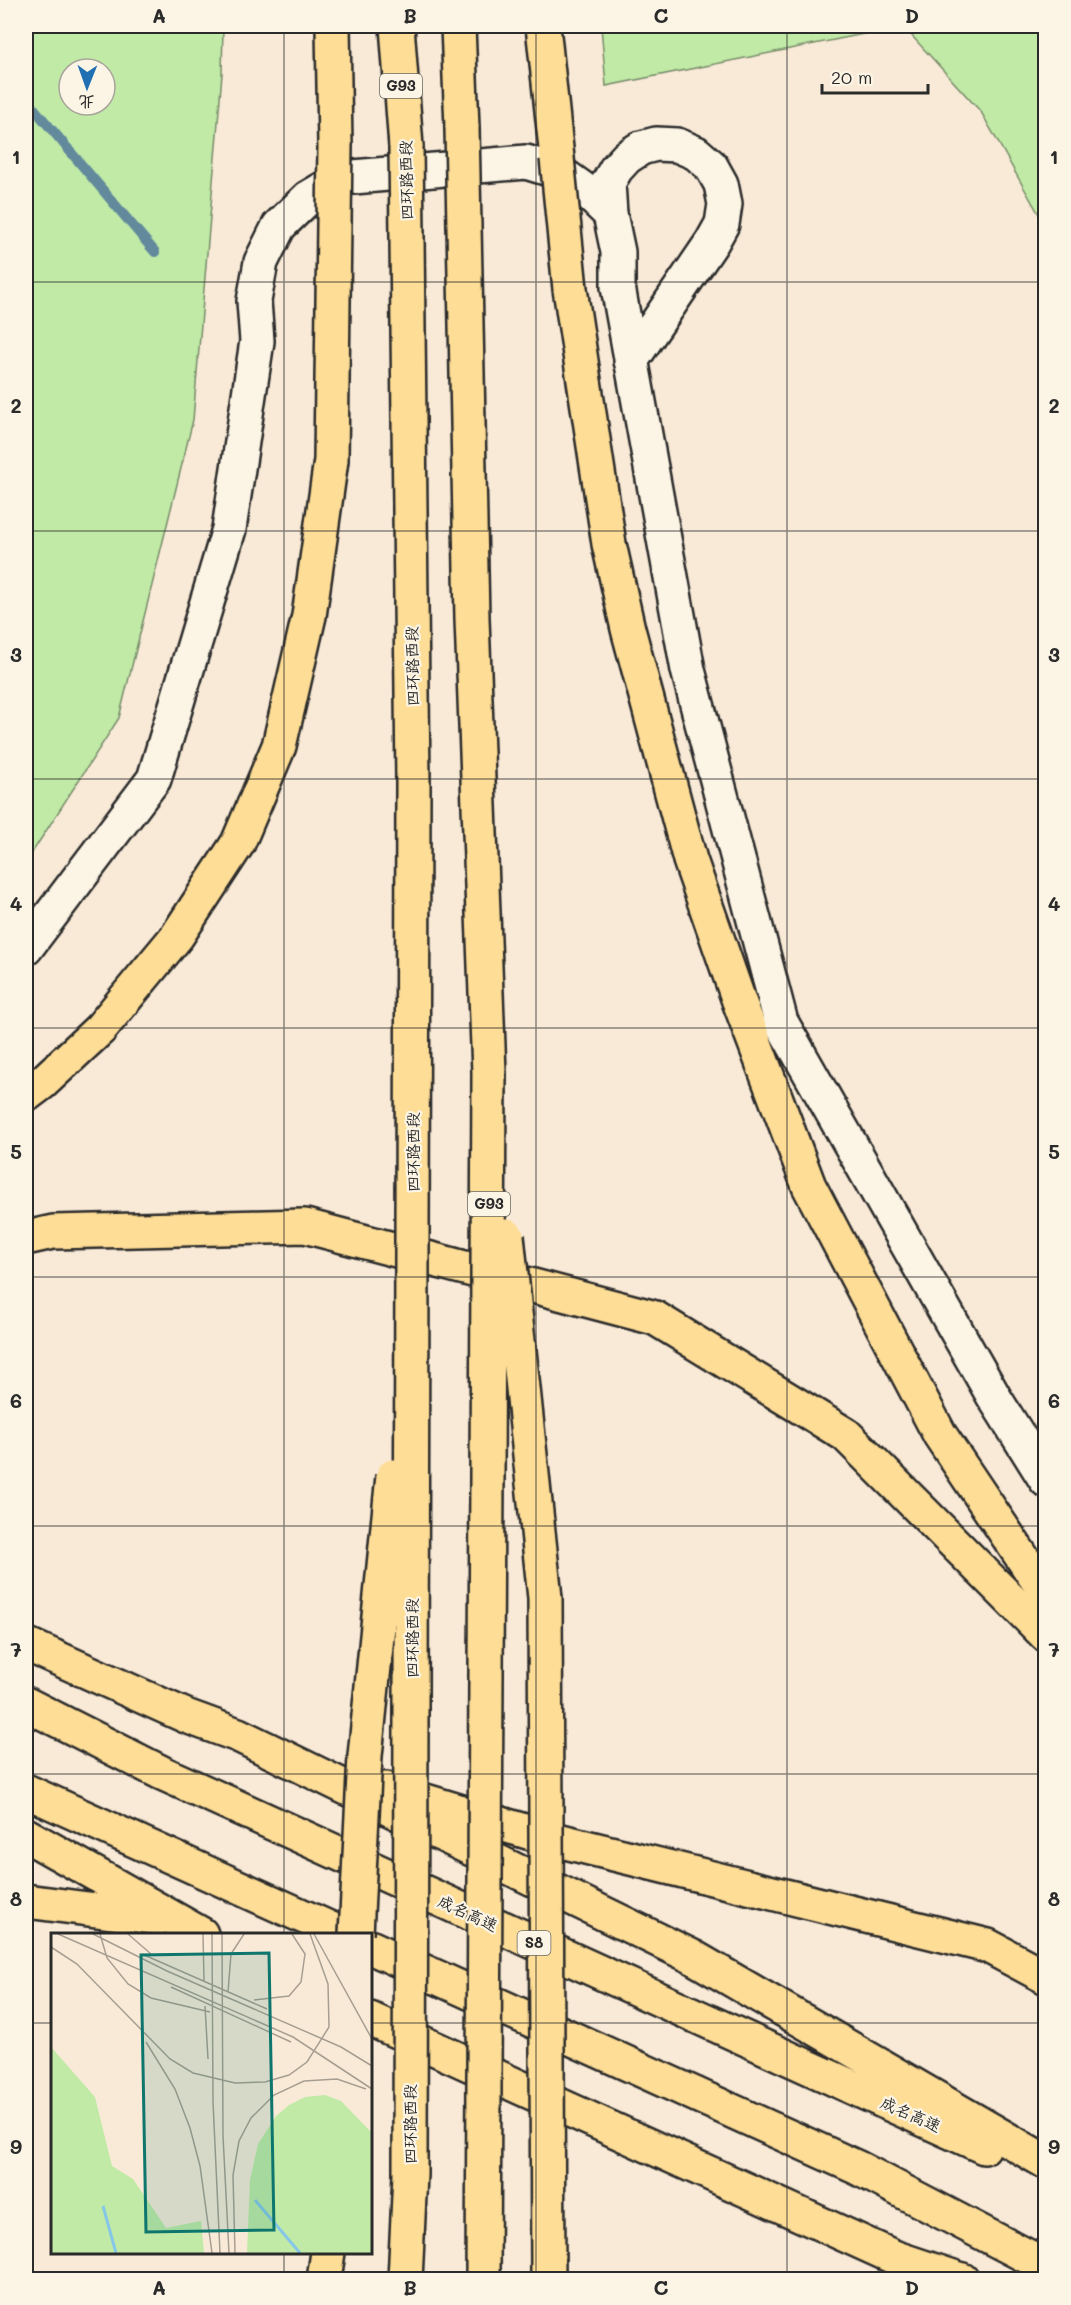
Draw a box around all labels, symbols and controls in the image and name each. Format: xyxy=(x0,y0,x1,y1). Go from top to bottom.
text: A xyxy=(152,2,166,28)
text: B xyxy=(403,2,417,28)
text: C xyxy=(654,2,669,28)
text: D xyxy=(905,2,919,28)
north arrow xyxy=(57,57,117,117)
scale bar xyxy=(822,57,928,95)
text: 20 m xyxy=(831,65,872,89)
road number: G93 xyxy=(380,74,422,98)
text: 北 xyxy=(79,92,95,113)
street label: 四环路西段 xyxy=(394,140,417,220)
text: 1 xyxy=(12,143,20,169)
text: 1 xyxy=(1050,143,1058,169)
text: 2 xyxy=(10,392,22,418)
text: 2 xyxy=(1048,392,1060,418)
street label: 四环路西段 xyxy=(400,626,423,706)
text: 3 xyxy=(10,641,22,667)
text: 3 xyxy=(1048,641,1060,667)
text: 4 xyxy=(10,890,23,916)
text: 4 xyxy=(1048,890,1061,916)
street label: 四环路西段 xyxy=(402,1112,423,1192)
text: 5 xyxy=(10,1138,22,1164)
text: 5 xyxy=(1048,1138,1060,1164)
road number: G93 xyxy=(468,1192,510,1216)
text: 6 xyxy=(10,1387,22,1413)
text: 6 xyxy=(1048,1387,1060,1413)
street label: 四环路西段 xyxy=(401,1598,422,1678)
text: 7 xyxy=(10,1636,22,1662)
text: 7 xyxy=(1048,1636,1060,1662)
text: 8 xyxy=(10,1885,22,1911)
text: 8 xyxy=(1048,1885,1060,1911)
street label: 成名高速 xyxy=(435,1890,502,1936)
road number: S8 xyxy=(518,1931,550,1955)
inset map xyxy=(51,1933,372,2254)
street label: 四环路西段 xyxy=(399,2084,420,2164)
street label: 成名高速 xyxy=(878,2091,945,2136)
text: 9 xyxy=(10,2133,22,2159)
text: 9 xyxy=(1048,2133,1060,2159)
text: A xyxy=(152,2274,166,2300)
text: B xyxy=(403,2274,417,2300)
text: C xyxy=(654,2274,669,2300)
text: D xyxy=(905,2274,919,2300)

